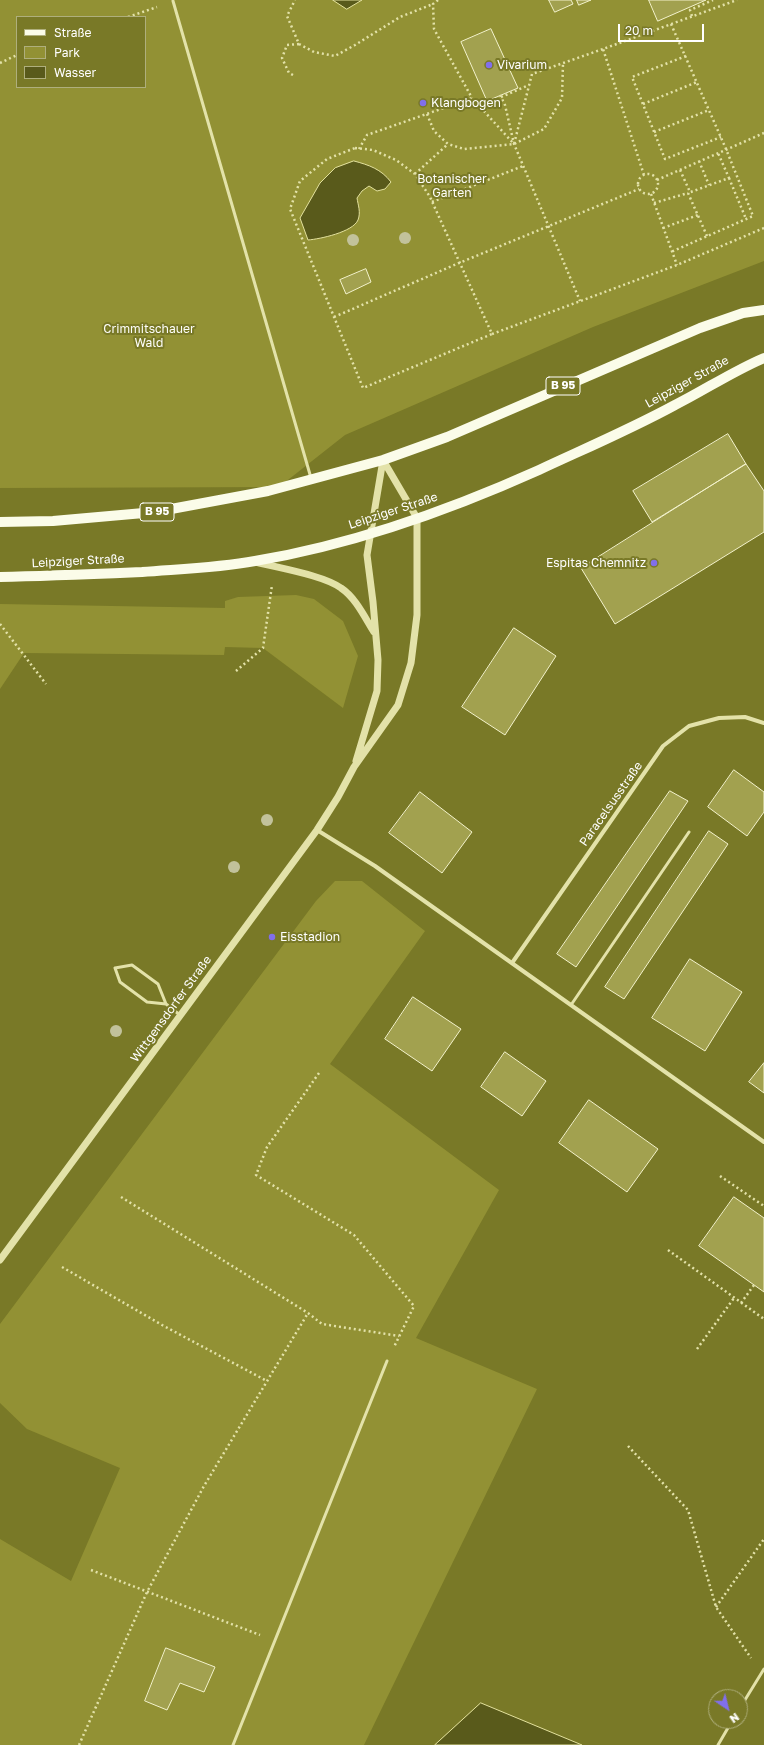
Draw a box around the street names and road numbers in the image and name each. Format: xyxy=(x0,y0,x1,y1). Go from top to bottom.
street label: Leipziger Straße xyxy=(643,353,731,411)
road number: B 95 xyxy=(546,377,580,395)
street label: Leipziger Straße xyxy=(346,490,440,532)
road number: B 95 xyxy=(140,503,174,521)
street label: Leipziger Straße xyxy=(31,551,125,571)
street label: Paracelsusstraße xyxy=(577,759,645,849)
street label: Wittgensdorfer Straße xyxy=(127,953,215,1065)

